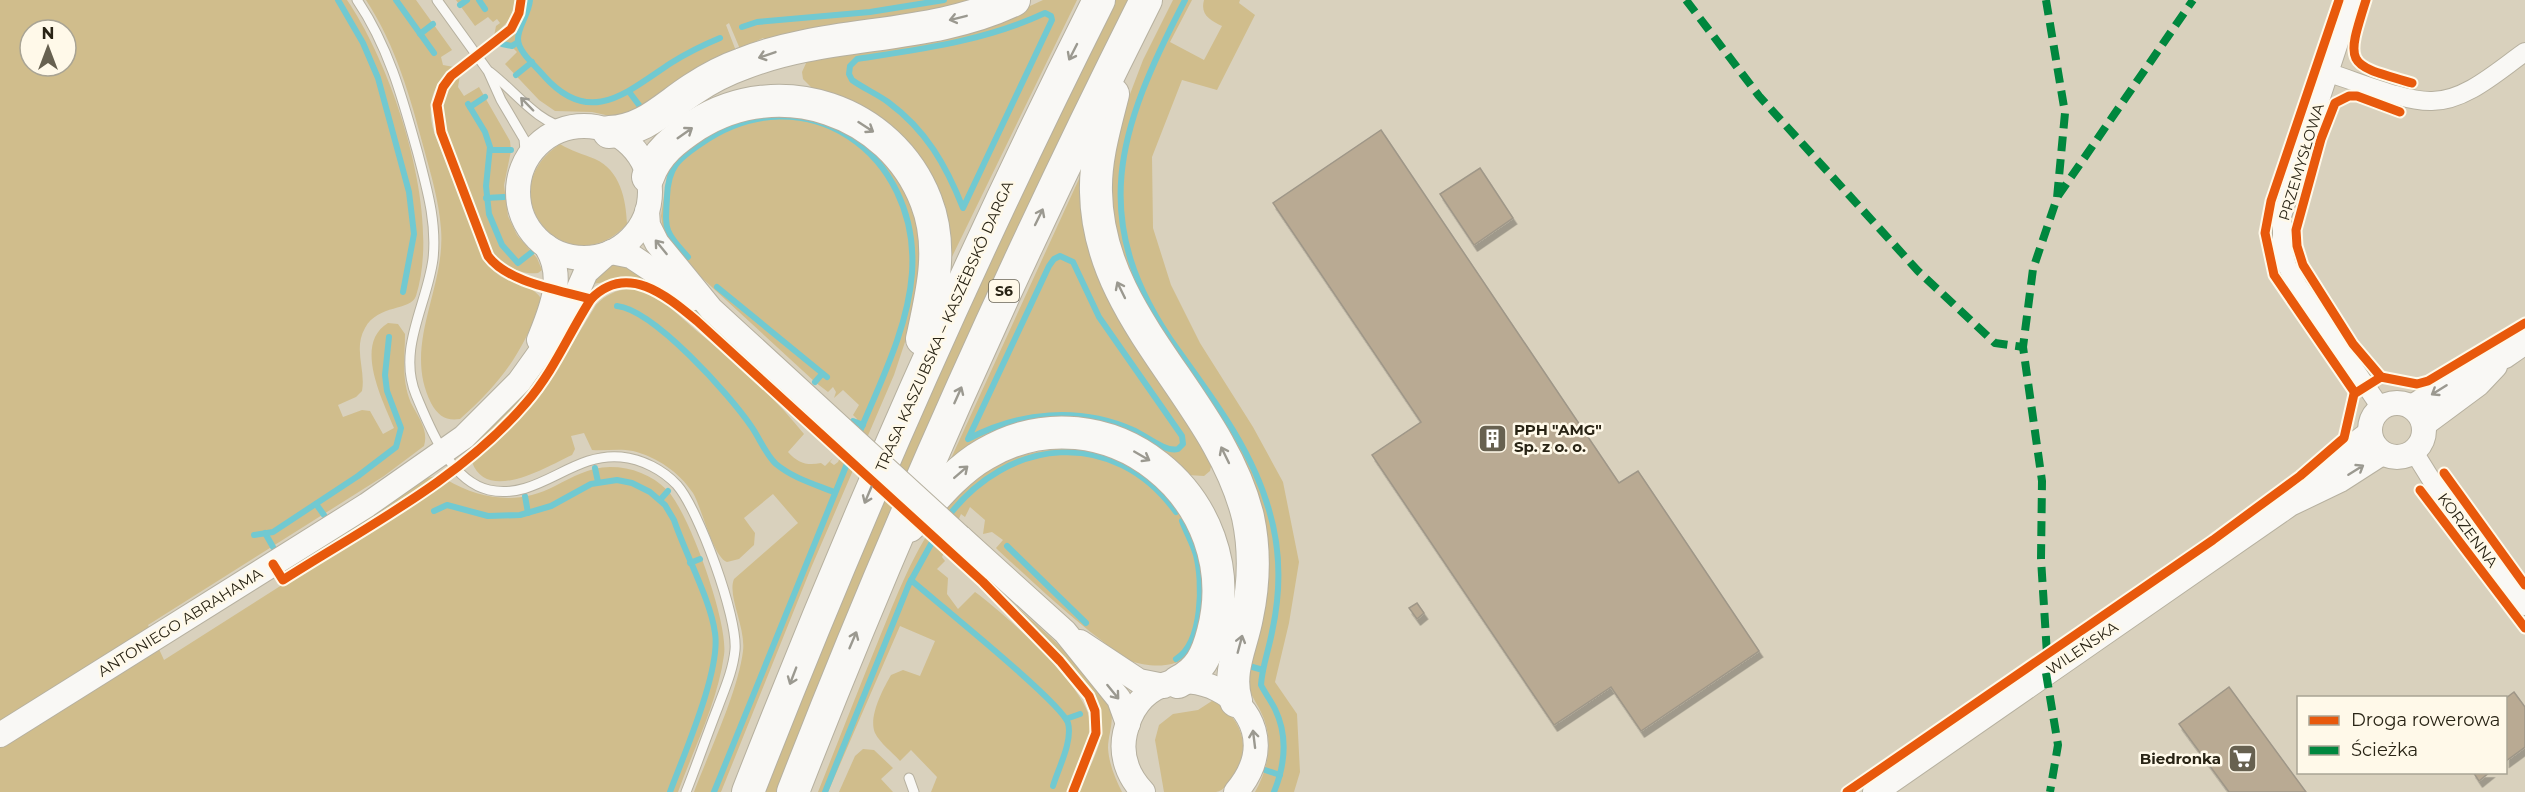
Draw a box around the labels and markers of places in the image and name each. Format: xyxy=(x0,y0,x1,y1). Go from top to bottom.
place label: PPH "AMG" Sp. z o. o. xyxy=(1514,420,1602,456)
building icon: PPH "AMG" Sp. z o. o. xyxy=(1477,422,1509,454)
supermarket icon: Biedronka xyxy=(2226,742,2258,774)
place label: Biedronka xyxy=(2140,749,2221,768)

